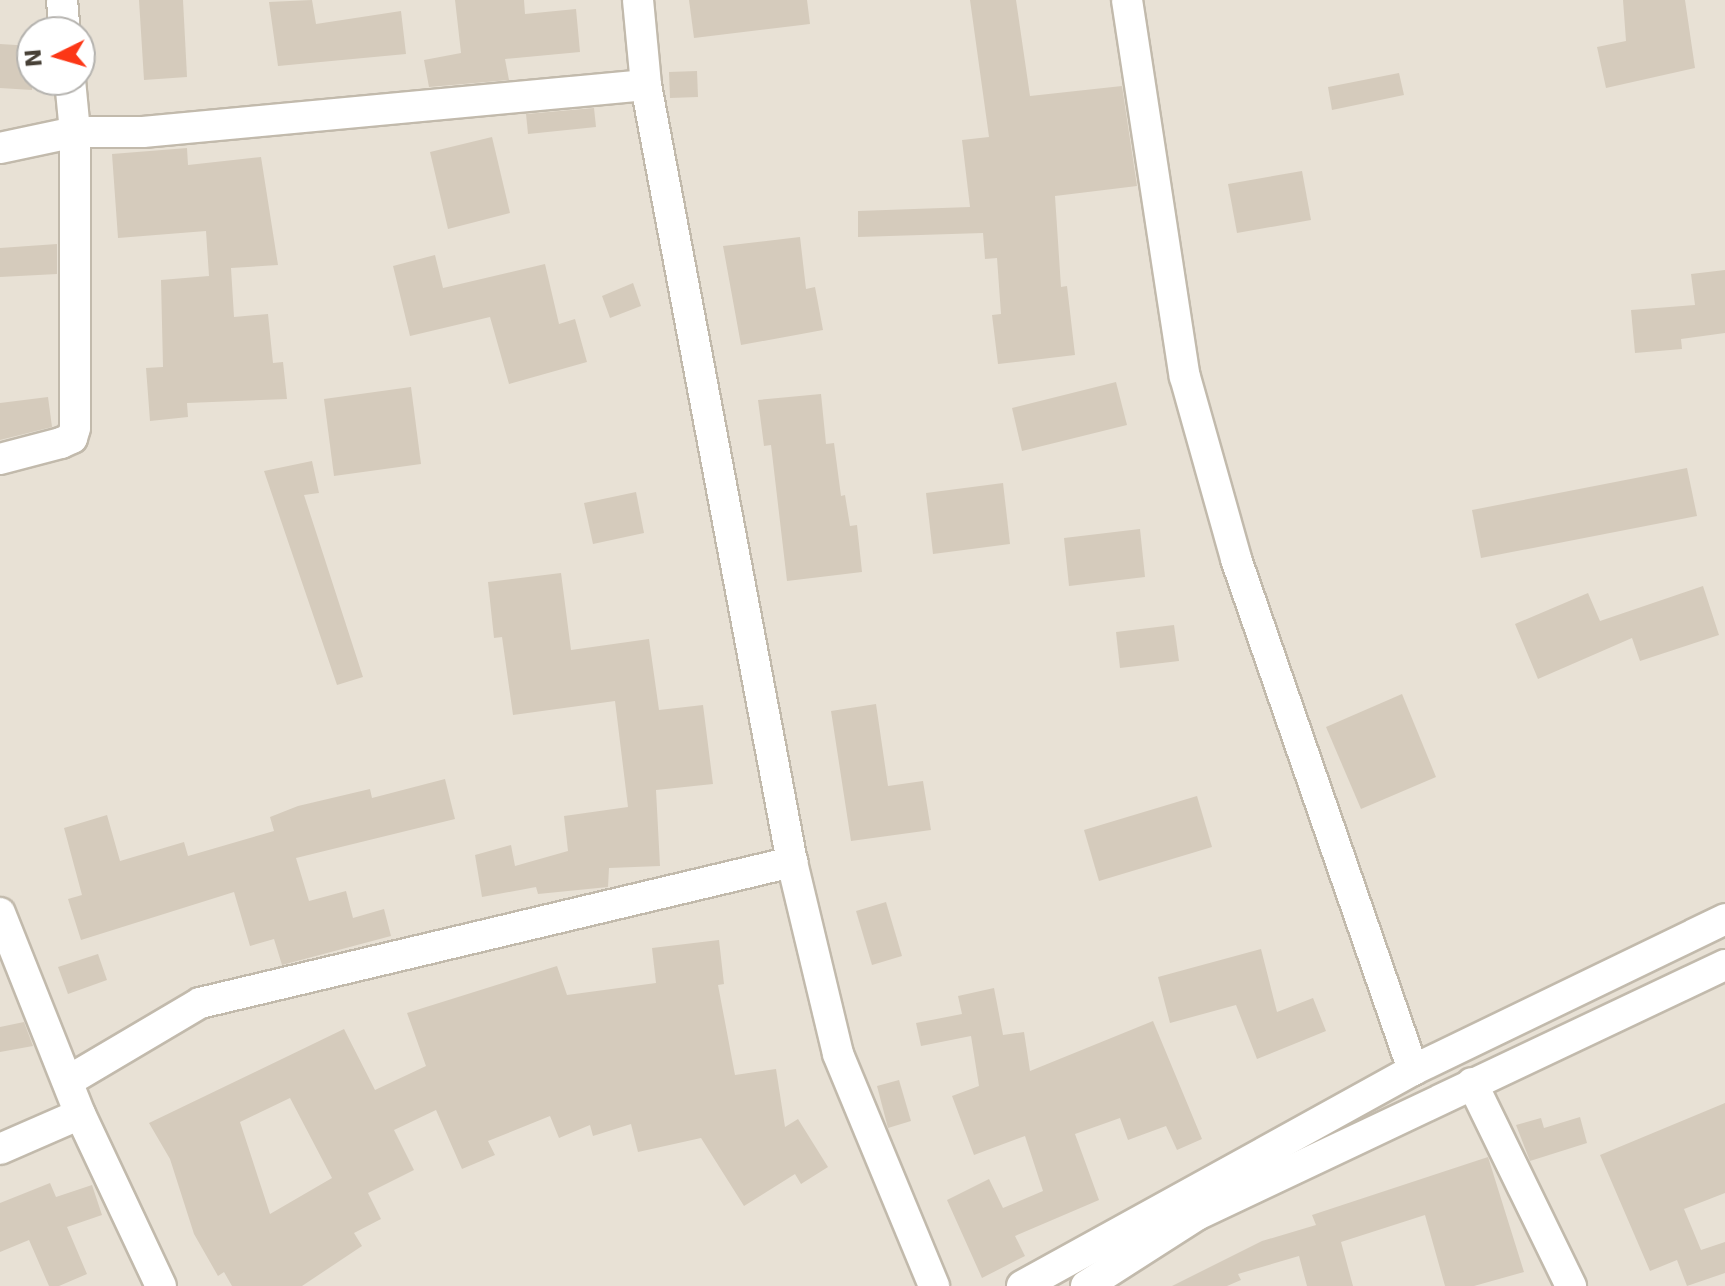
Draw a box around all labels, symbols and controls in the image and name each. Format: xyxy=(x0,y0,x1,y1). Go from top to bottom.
north arrow xyxy=(16,16,96,96)
text: N xyxy=(20,48,47,68)

